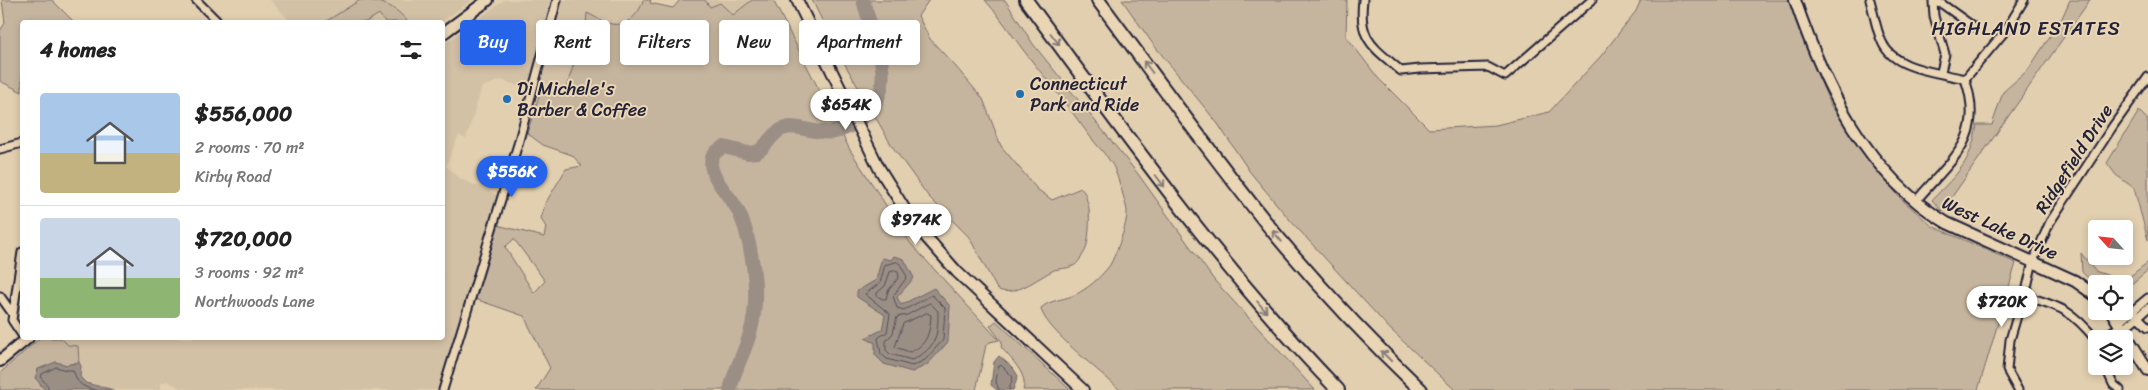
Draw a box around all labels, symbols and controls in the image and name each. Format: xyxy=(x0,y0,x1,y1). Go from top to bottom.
district label: HIGHLAND ESTATES xyxy=(1931,12,2121,45)
chip: Buy xyxy=(460,20,526,65)
chip: Rent xyxy=(536,20,610,65)
chip: Filters xyxy=(620,20,709,65)
chip: New xyxy=(719,20,789,65)
chip: Apartment xyxy=(799,20,920,65)
text: 4 homes xyxy=(40,31,116,69)
one-way arrow xyxy=(1049,32,1060,45)
icon: filters xyxy=(397,36,425,64)
one-way arrow xyxy=(1142,61,1153,74)
place label: Connecticut Park and Ride xyxy=(1030,68,1139,121)
place label: Di Michele's Barber & Coffee xyxy=(517,73,646,126)
pin: $654K xyxy=(811,88,881,131)
marker: Connecticut Park and Ride xyxy=(1014,88,1026,100)
text: $654K xyxy=(821,90,871,119)
marker: Di Michele's Barber & Coffee xyxy=(501,93,513,105)
text: $556,000 xyxy=(195,95,292,133)
street label: Ridgefield Drive xyxy=(2026,98,2122,220)
icon: home xyxy=(80,113,140,173)
text: 2 rooms · 70 m² xyxy=(195,133,305,162)
pin: $556K xyxy=(477,156,547,198)
text: $556K xyxy=(487,157,537,186)
text: Kirby Road xyxy=(195,162,271,191)
one-way arrow xyxy=(1155,174,1165,188)
street label: West Lake Drive xyxy=(1937,187,2063,269)
pin: $974K xyxy=(881,204,951,246)
text: $974K xyxy=(891,205,941,234)
text: $720,000 xyxy=(195,220,292,258)
north arrow xyxy=(2088,220,2132,265)
map controls xyxy=(2088,220,2133,375)
one-way arrow xyxy=(1271,229,1282,242)
icon: home xyxy=(80,238,140,298)
text: 3 rooms · 92 m² xyxy=(195,258,304,287)
button: locate xyxy=(2088,275,2133,320)
pin: $720K xyxy=(1967,286,2037,328)
text: Northwoods Lane xyxy=(195,287,315,316)
text: $720K xyxy=(1978,287,2026,316)
one-way arrow xyxy=(1256,301,1268,314)
button: layers xyxy=(2088,330,2133,375)
one-way arrow xyxy=(1380,349,1392,362)

